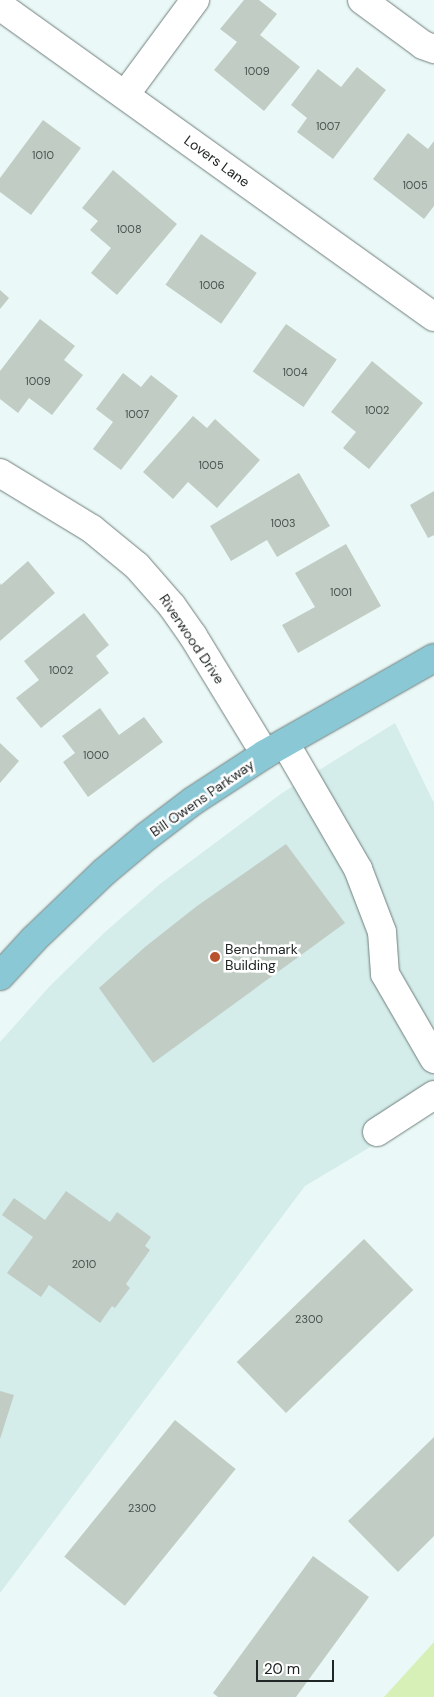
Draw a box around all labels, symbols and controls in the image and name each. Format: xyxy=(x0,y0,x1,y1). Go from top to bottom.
house number: 1009 xyxy=(244,64,270,78)
house number: 1007 xyxy=(316,119,340,133)
street label: Lovers Lane xyxy=(181,132,253,190)
house number: 1010 xyxy=(32,148,54,162)
house number: 1005 xyxy=(402,178,428,192)
house number: 1008 xyxy=(116,222,142,236)
house number: 1006 xyxy=(199,278,225,292)
house number: 1004 xyxy=(282,365,308,379)
house number: 1009 xyxy=(25,374,51,388)
house number: 1002 xyxy=(365,403,389,417)
house number: 1007 xyxy=(125,407,149,421)
house number: 1005 xyxy=(198,458,224,472)
house number: 1003 xyxy=(271,516,295,530)
house number: 1001 xyxy=(330,585,352,599)
street label: Riverwood Drive xyxy=(156,591,228,687)
house number: 1002 xyxy=(49,663,73,677)
house number: 1000 xyxy=(83,748,109,762)
street label: Bill Owens Parkway xyxy=(147,756,257,840)
place label: Benchmark Building xyxy=(225,941,298,974)
marker: Benchmark Building xyxy=(209,951,221,963)
house number: 2010 xyxy=(72,1257,96,1271)
house number: 2300 xyxy=(295,1312,323,1326)
house number: 2300 xyxy=(128,1501,156,1515)
scale bar xyxy=(259,1650,336,1682)
text: 20 m xyxy=(264,1659,300,1679)

